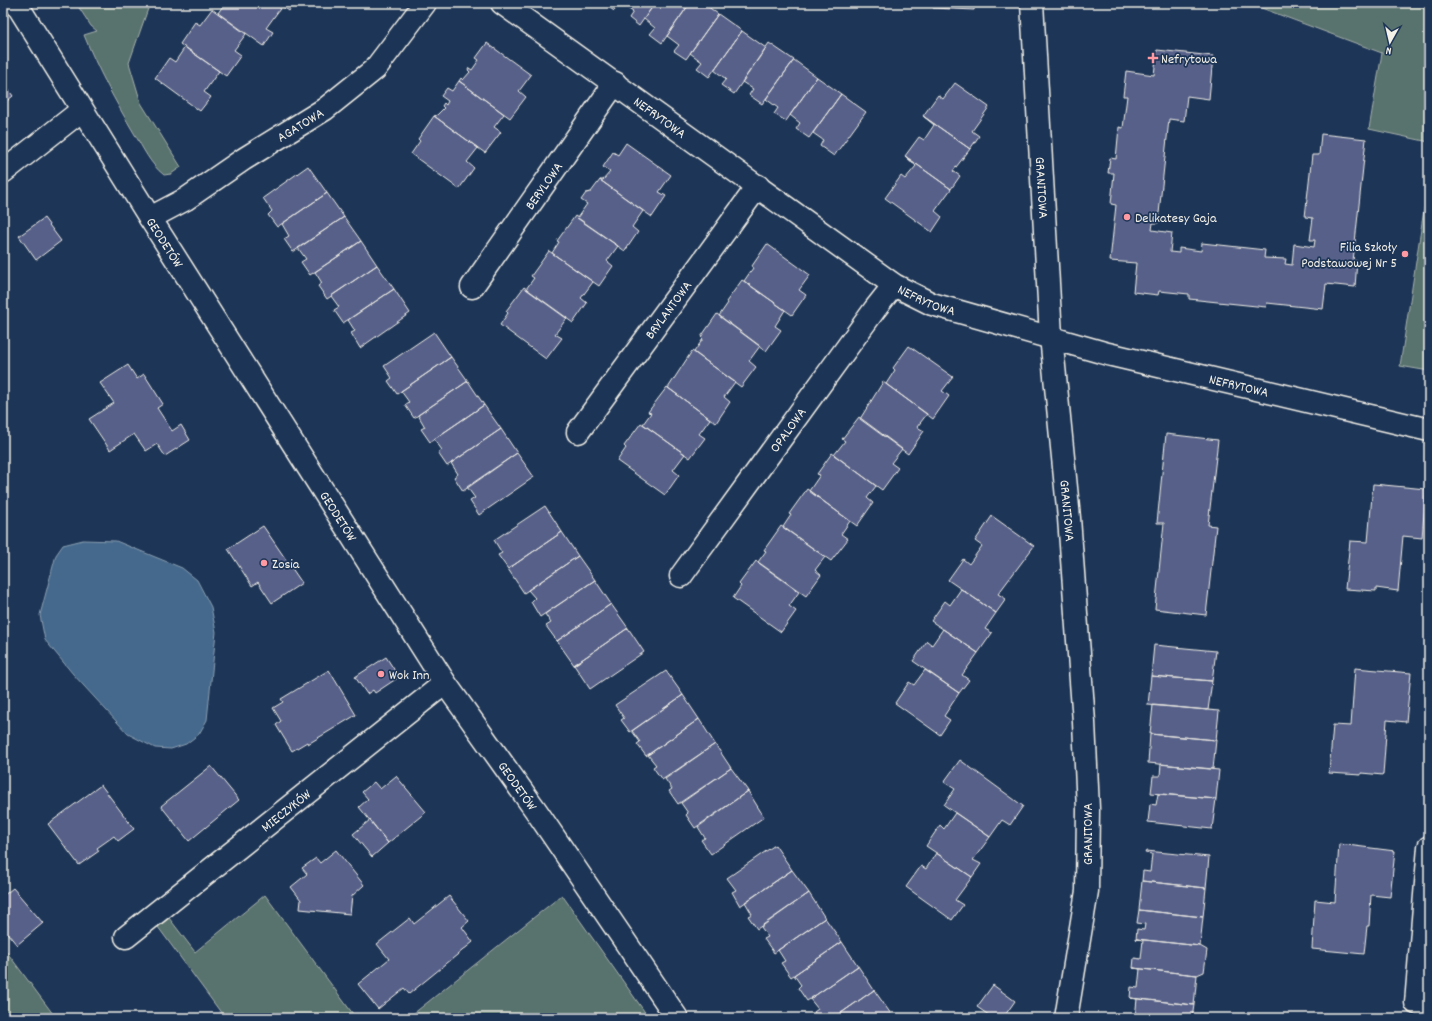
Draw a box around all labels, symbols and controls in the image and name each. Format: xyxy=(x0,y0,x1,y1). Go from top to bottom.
north arrow xyxy=(1370,22,1410,62)
text: N xyxy=(1385,42,1393,58)
place label: Nefrytowa xyxy=(1161,50,1217,70)
marker: Nefrytowa xyxy=(1148,53,1158,63)
street label: NEFRYTOWA xyxy=(629,93,690,145)
street label: AGATOWA xyxy=(274,104,329,148)
street label: GRANITOWA xyxy=(1029,156,1052,220)
street label: BERYLOWA xyxy=(521,158,569,215)
place label: Delikatesy Gaja xyxy=(1135,209,1217,229)
marker: Delikatesy Gaja xyxy=(1122,212,1132,222)
street label: GEODETÓW xyxy=(140,214,188,273)
place label: Filia Szkoły Podstawowej Nr 5 xyxy=(1301,238,1397,274)
marker: Filia Szkoły Podstawowej Nr 5 xyxy=(1400,249,1410,259)
street label: BRYLANTOWA xyxy=(641,277,698,344)
street label: NEFRYTOWA xyxy=(894,280,958,322)
street label: NEFRYTOWA xyxy=(1207,370,1271,404)
street label: OPALOWA xyxy=(766,404,812,457)
street label: GRANITOWA xyxy=(1053,479,1079,543)
street label: GEODETÓW xyxy=(314,488,361,547)
place label: Zosia xyxy=(272,555,300,575)
marker: Zosia xyxy=(259,558,269,568)
place label: Wok Inn xyxy=(389,666,430,686)
marker: Wok Inn xyxy=(376,669,386,679)
street label: GEODETÓW xyxy=(492,758,542,816)
street label: MIECZYKÓW xyxy=(257,785,317,838)
street label: GRANITOWA xyxy=(1079,803,1099,865)

